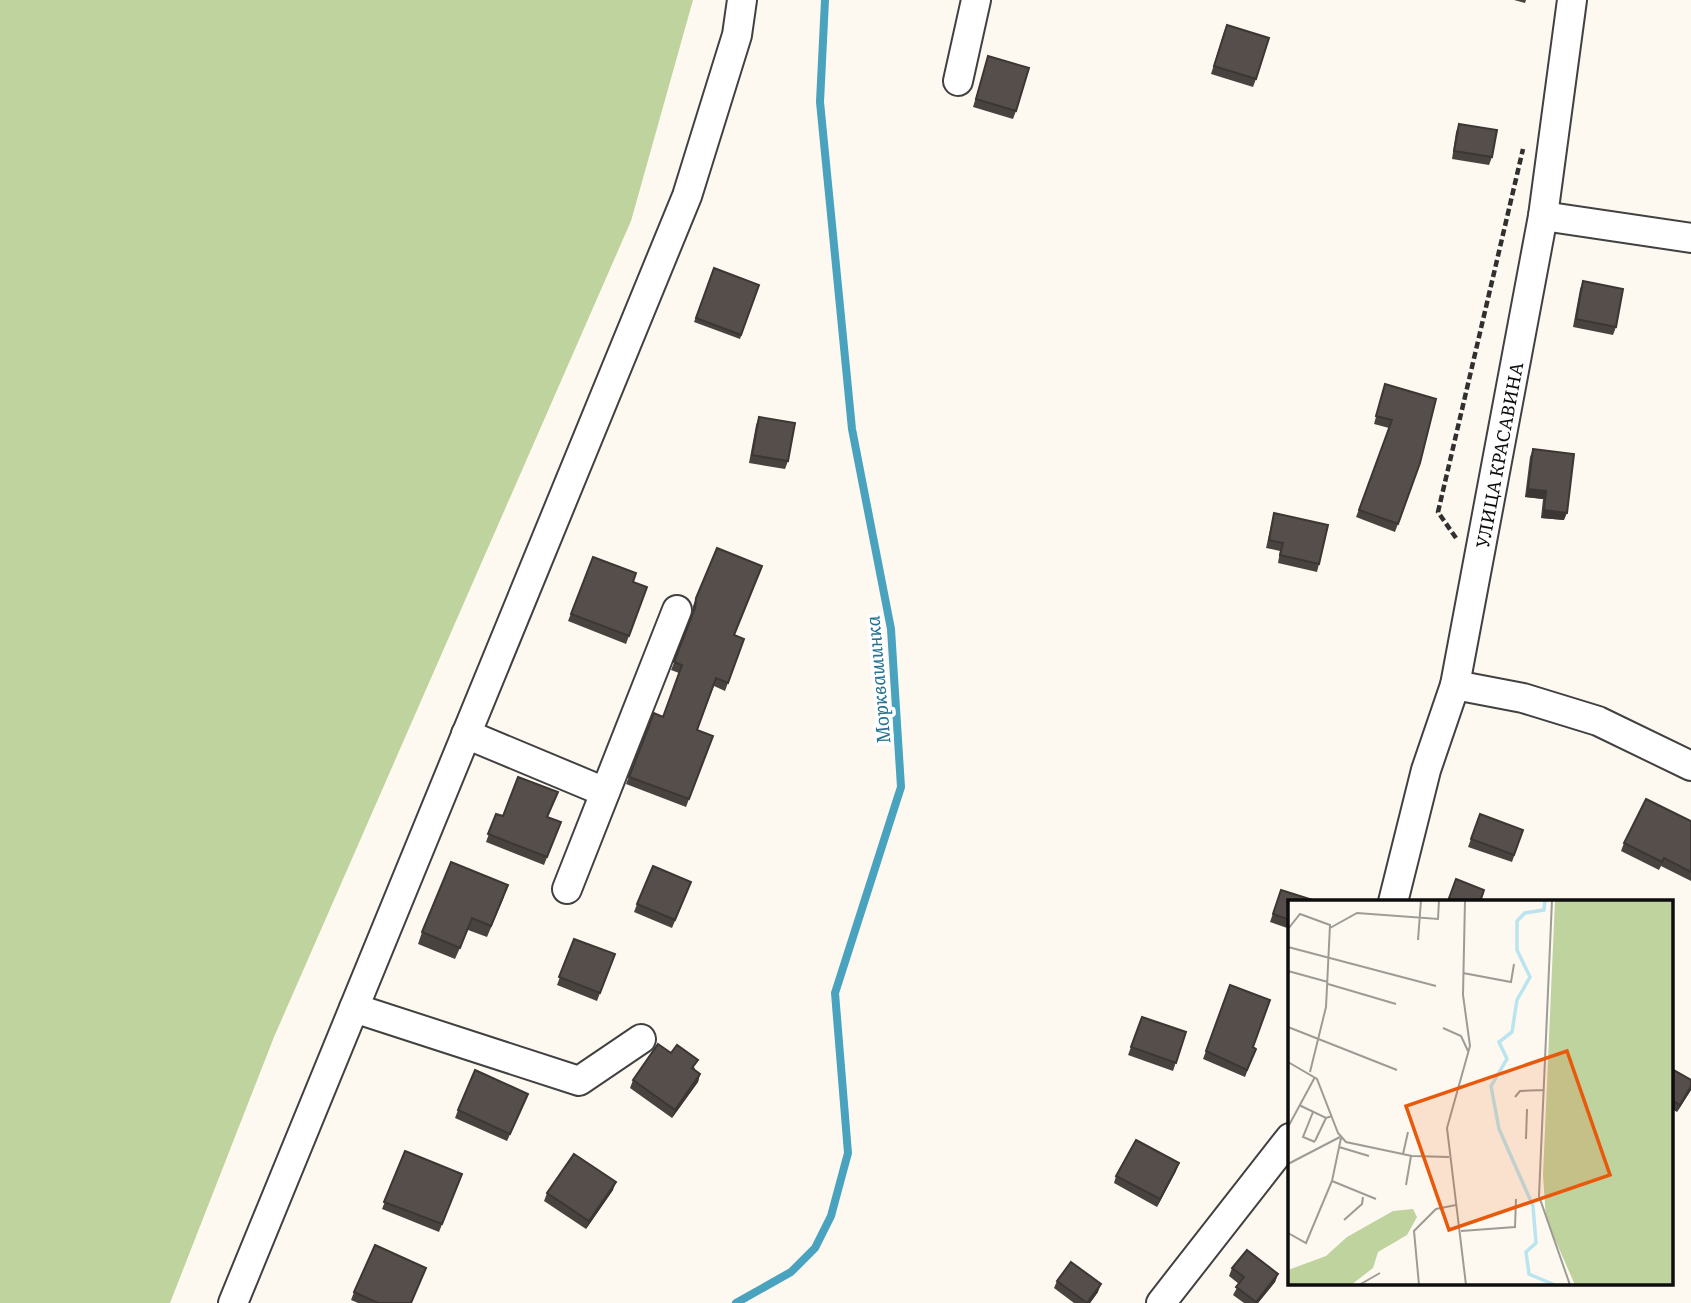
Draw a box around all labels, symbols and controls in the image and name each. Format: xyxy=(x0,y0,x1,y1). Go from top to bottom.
street label: УЛИЦА КРАСАВИНА xyxy=(1467,360,1529,550)
water label: Морквашинка xyxy=(857,615,897,745)
inset map xyxy=(1288,900,1674,1286)

